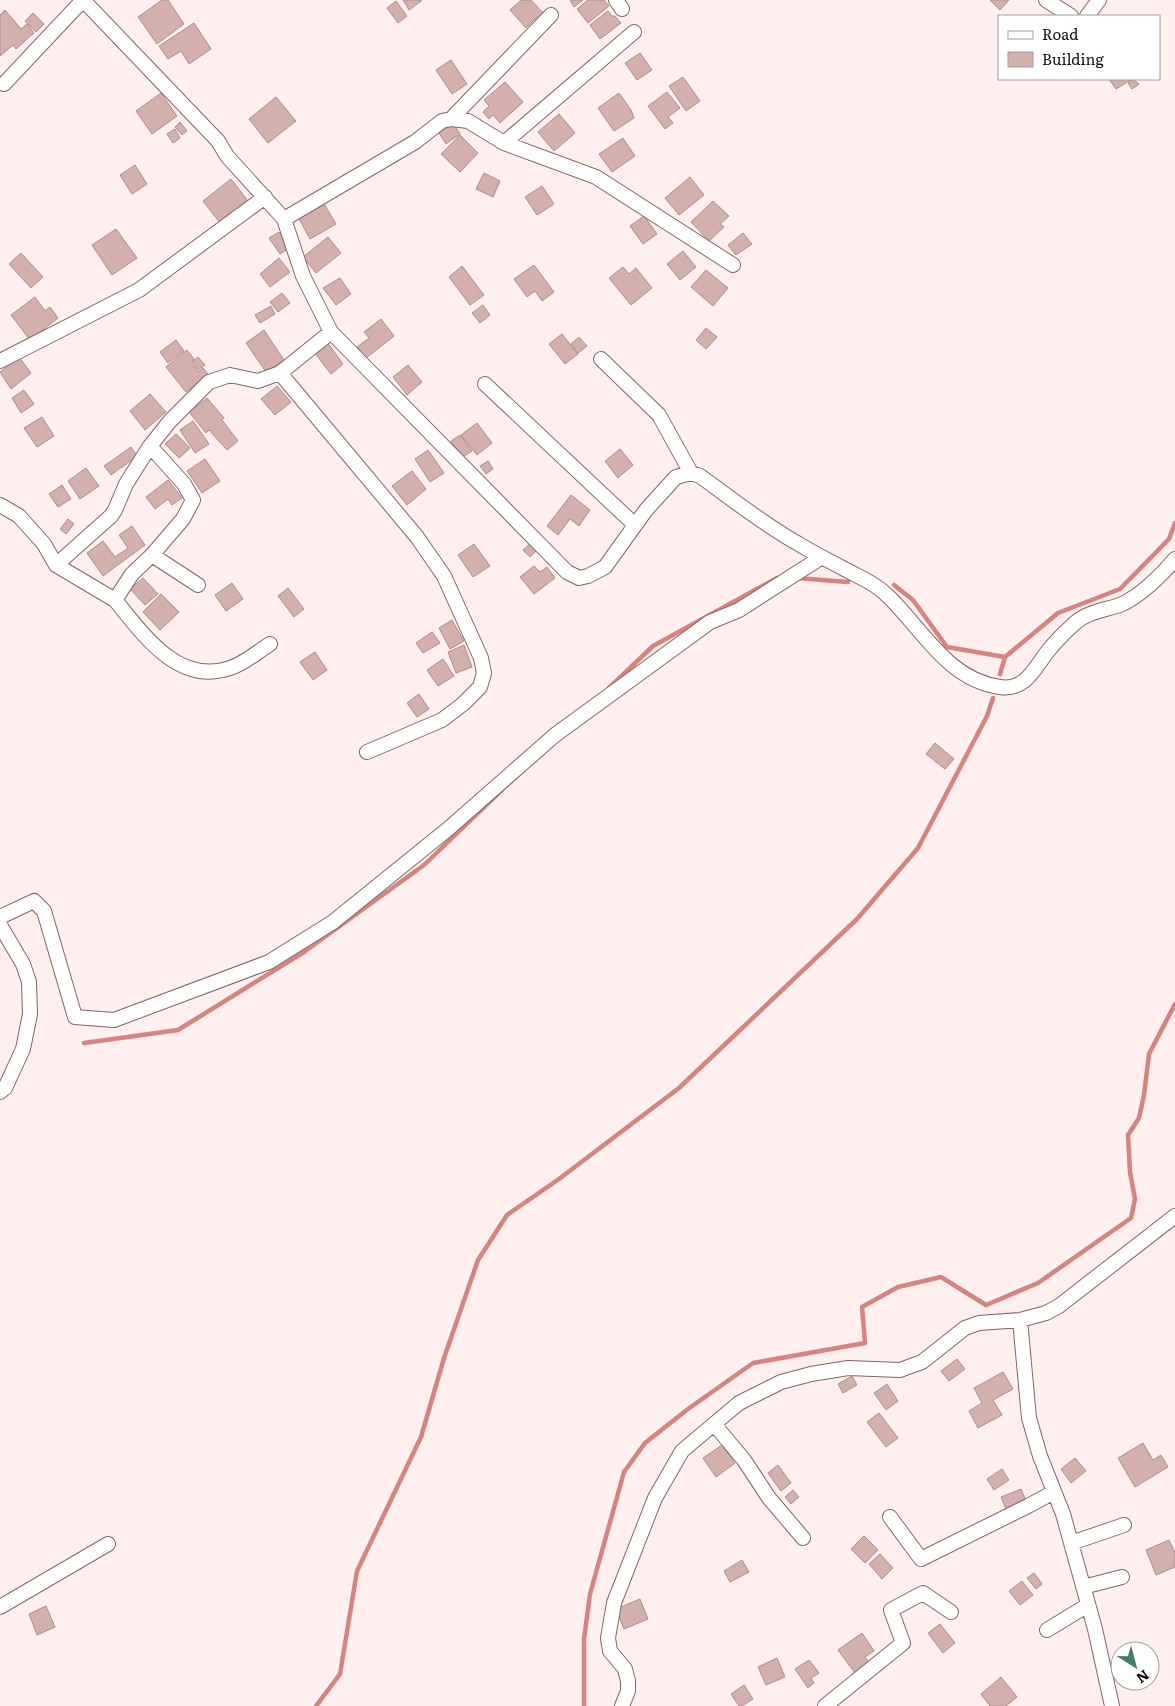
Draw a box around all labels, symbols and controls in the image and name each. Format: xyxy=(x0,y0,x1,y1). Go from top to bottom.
legend xyxy=(998,15,1160,80)
text: Road xyxy=(1042,22,1078,45)
text: Building xyxy=(1042,47,1104,70)
north arrow xyxy=(1110,1641,1160,1691)
text: N xyxy=(1132,1666,1154,1689)

